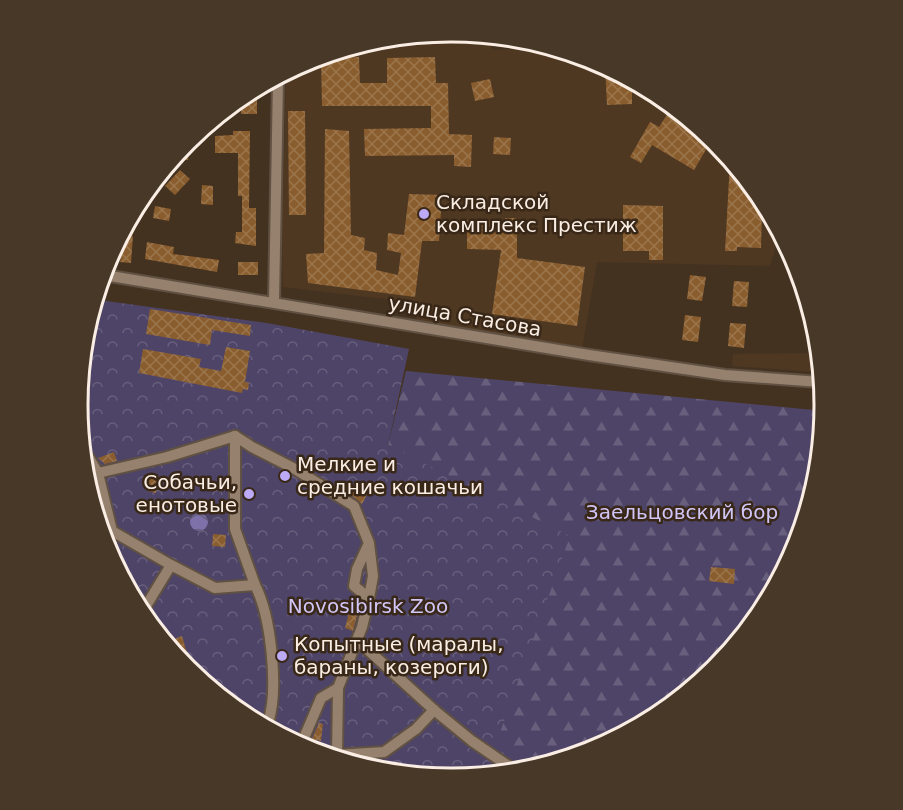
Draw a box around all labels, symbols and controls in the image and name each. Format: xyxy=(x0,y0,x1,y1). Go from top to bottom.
place label: Складской комплекс Престиж xyxy=(436,190,637,237)
marker: Складской комплекс Престиж xyxy=(417,207,431,221)
street label: улица Стасова xyxy=(387,291,543,341)
place label: Мелкие и средние кошачьи xyxy=(297,452,483,499)
marker: Мелкие и средние кошачьи xyxy=(278,469,292,483)
place label: Собачьи, енотовые xyxy=(136,470,237,517)
marker: Собачьи, енотовые xyxy=(242,487,256,501)
park label: Заельцовский бор xyxy=(586,500,778,524)
park label: Novosibirsk Zoo xyxy=(288,594,448,618)
place label: Копытные (маралы, бараны, козероги) xyxy=(294,632,504,679)
marker: Копытные (маралы, бараны, козероги) xyxy=(275,649,289,663)

